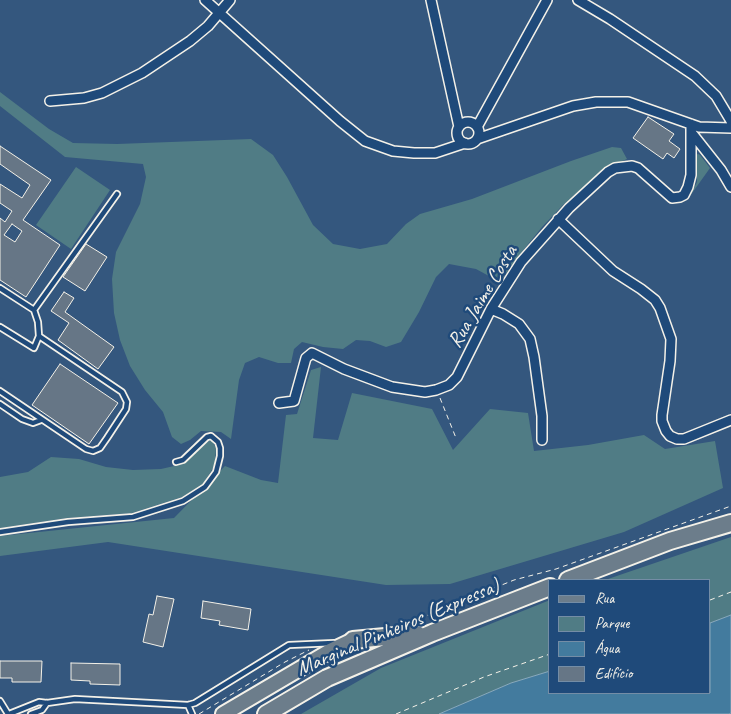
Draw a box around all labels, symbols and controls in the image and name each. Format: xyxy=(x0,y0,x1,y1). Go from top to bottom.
street label: Rua Jaime Costa xyxy=(443,241,523,353)
street label: Marginal Pinheiros (Expressa) xyxy=(293,574,503,682)
legend xyxy=(548,579,711,694)
text: Rua xyxy=(595,589,614,608)
text: Parque xyxy=(595,614,629,633)
text: Água xyxy=(595,639,619,658)
text: Edifício xyxy=(595,664,632,683)

